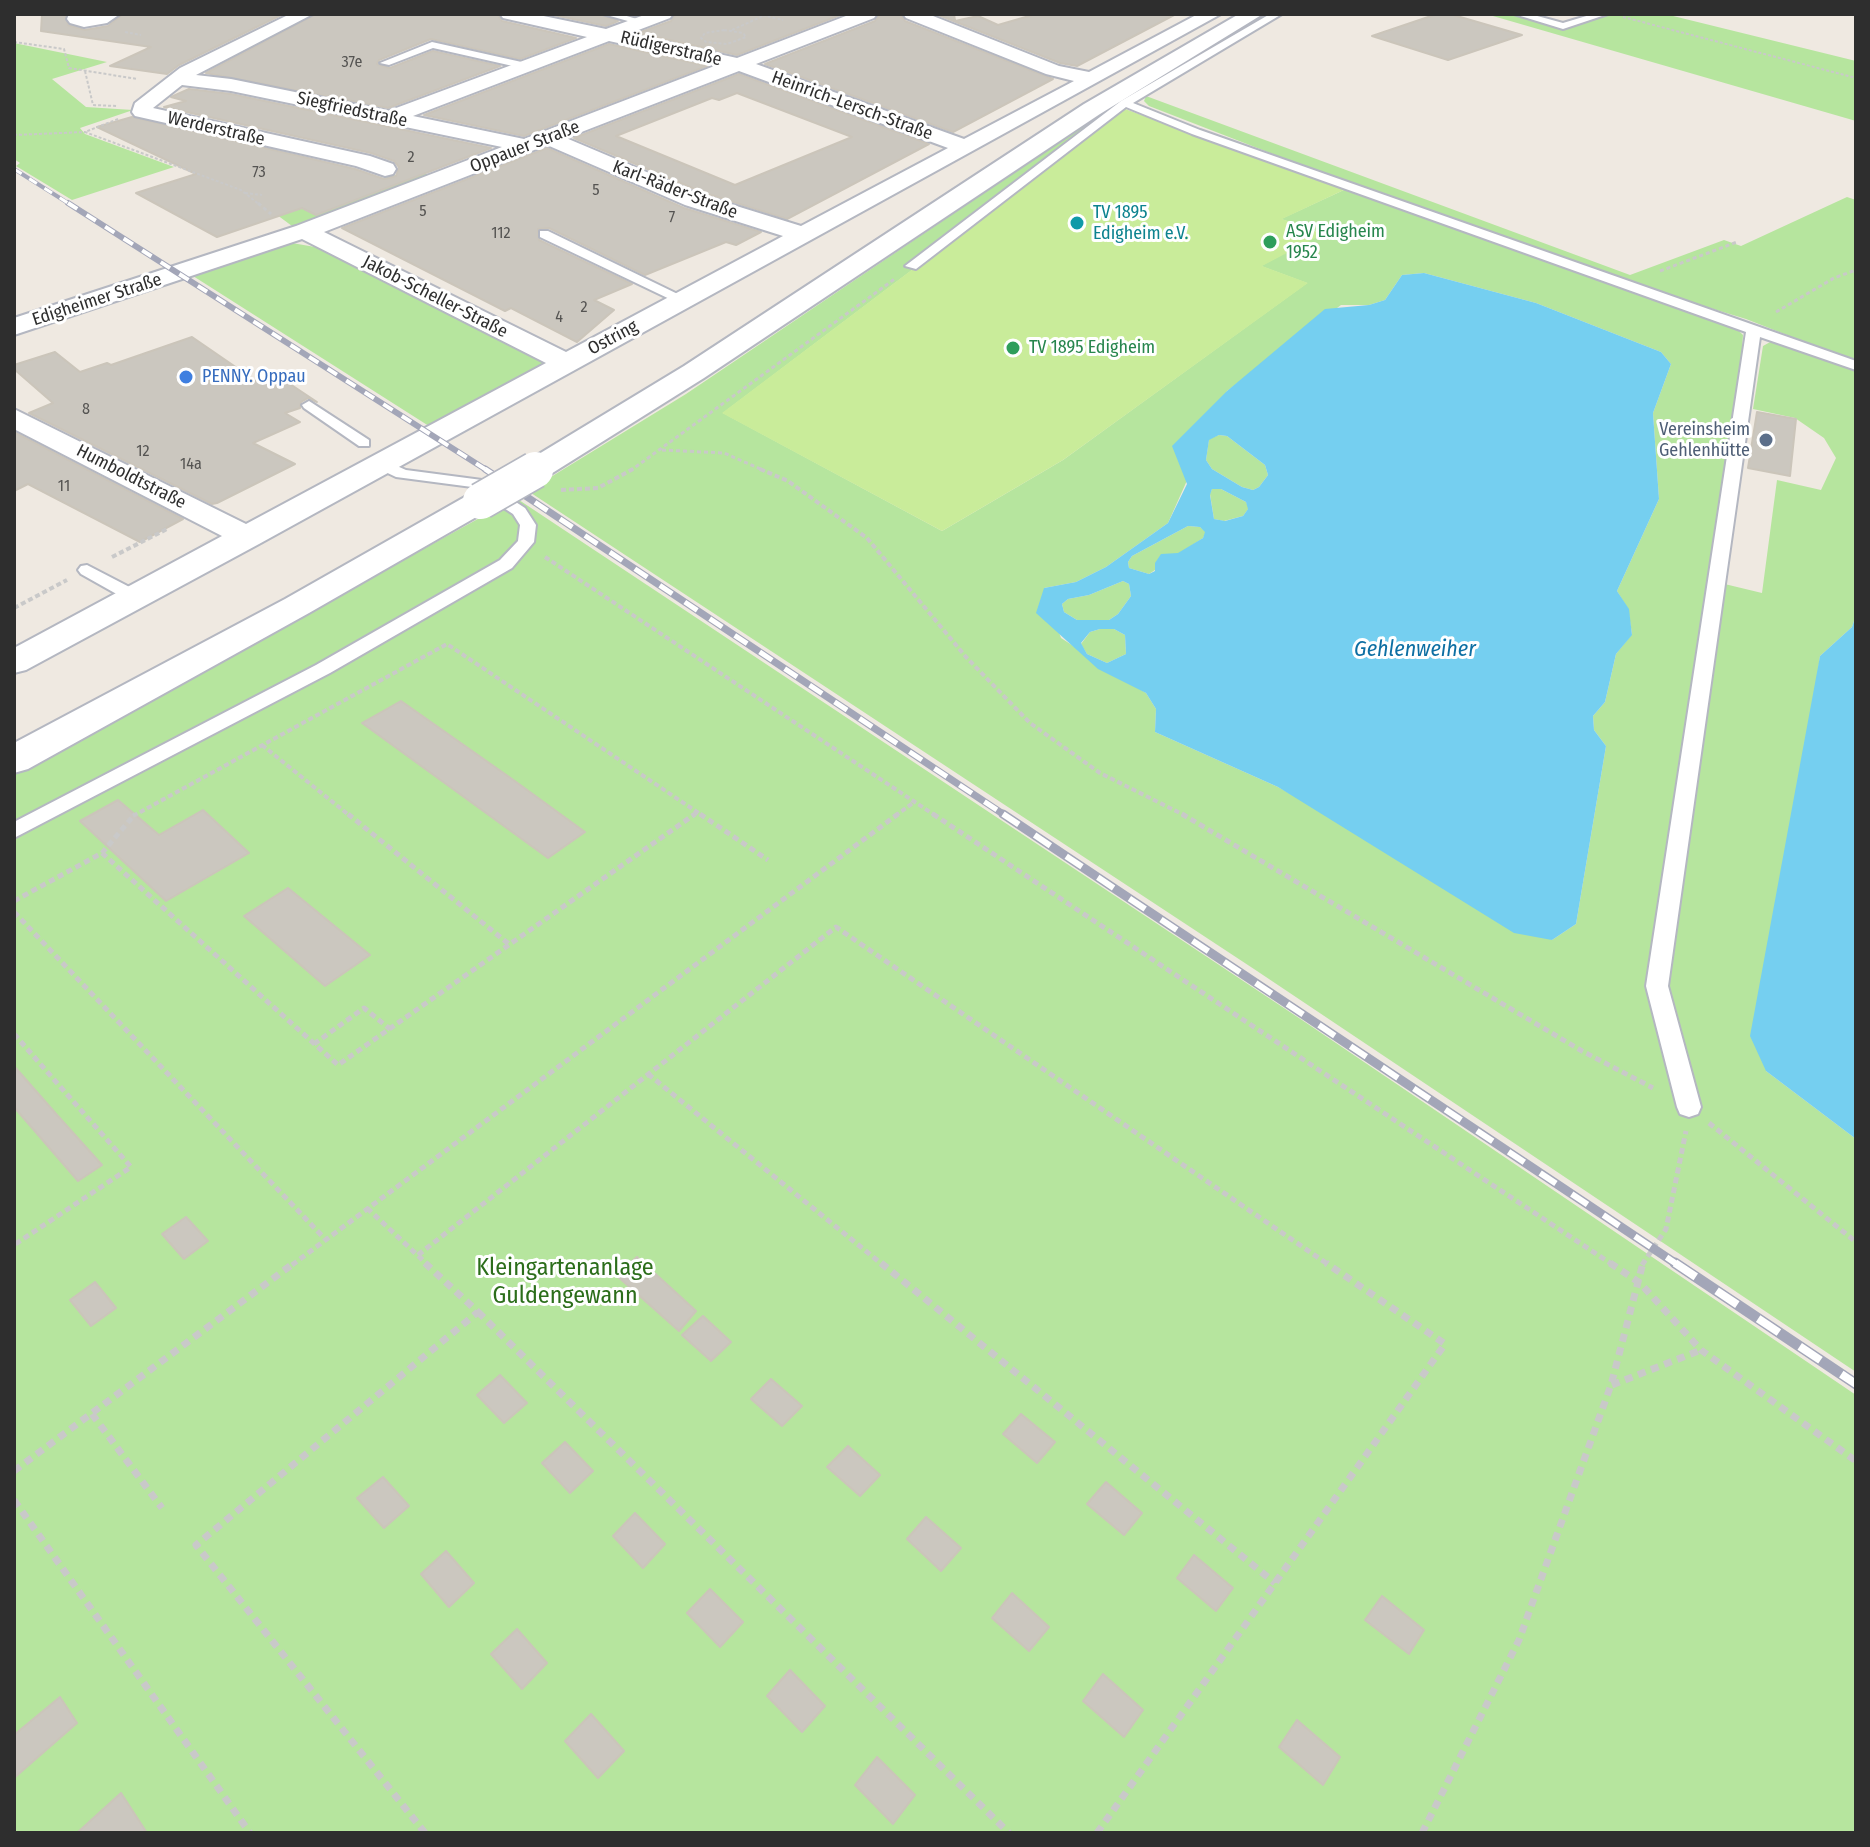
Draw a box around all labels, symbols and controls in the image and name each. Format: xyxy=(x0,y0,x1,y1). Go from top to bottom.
street label: Rüdigerstraße xyxy=(618,27,724,71)
house number: 37e xyxy=(341,53,363,73)
street label: Heinrich-Lersch-Straße xyxy=(769,67,935,145)
street label: Siegfriedstraße xyxy=(295,88,409,132)
street label: Werderstraße xyxy=(165,107,267,151)
street label: Oppauer Straße xyxy=(467,116,583,178)
house number: 2 xyxy=(407,148,415,168)
street label: Karl-Räder-Straße xyxy=(609,156,741,224)
house number: 73 xyxy=(252,163,266,183)
house number: 5 xyxy=(592,181,600,201)
house number: 5 xyxy=(419,202,427,222)
place label: TV 1895 Edigheim e.V. xyxy=(1093,202,1188,244)
house number: 7 xyxy=(669,208,675,228)
marker: TV 1895 Edigheim e.V. xyxy=(1068,214,1086,232)
place label: ASV Edigheim 1952 xyxy=(1286,221,1385,264)
house number: 112 xyxy=(491,224,511,244)
marker: ASV Edigheim 1952 xyxy=(1261,233,1279,251)
street label: Jakob-Scheller-Straße xyxy=(359,251,511,343)
street label: Edigheimer Straße xyxy=(30,269,164,331)
house number: 2 xyxy=(580,298,588,318)
house number: 4 xyxy=(555,308,563,328)
street label: Ostring xyxy=(584,316,642,360)
place label: TV 1895 Edigheim xyxy=(1029,337,1155,359)
marker: TV 1895 Edigheim xyxy=(1004,339,1022,357)
place label: PENNY. Oppau xyxy=(202,366,306,388)
marker: PENNY. Oppau xyxy=(177,368,195,386)
house number: 8 xyxy=(82,400,90,420)
place label: Vereinsheim Gehlenhütte xyxy=(1659,419,1750,462)
marker: Vereinsheim Gehlenhütte xyxy=(1757,431,1775,449)
street label: Humboldtstraße xyxy=(73,440,189,514)
house number: 12 xyxy=(136,442,150,462)
house number: 14a xyxy=(180,455,202,475)
house number: 11 xyxy=(58,477,70,497)
water label: Gehlenweiher xyxy=(1354,637,1476,663)
park label: Kleingartenanlage Guldengewann xyxy=(476,1254,654,1310)

